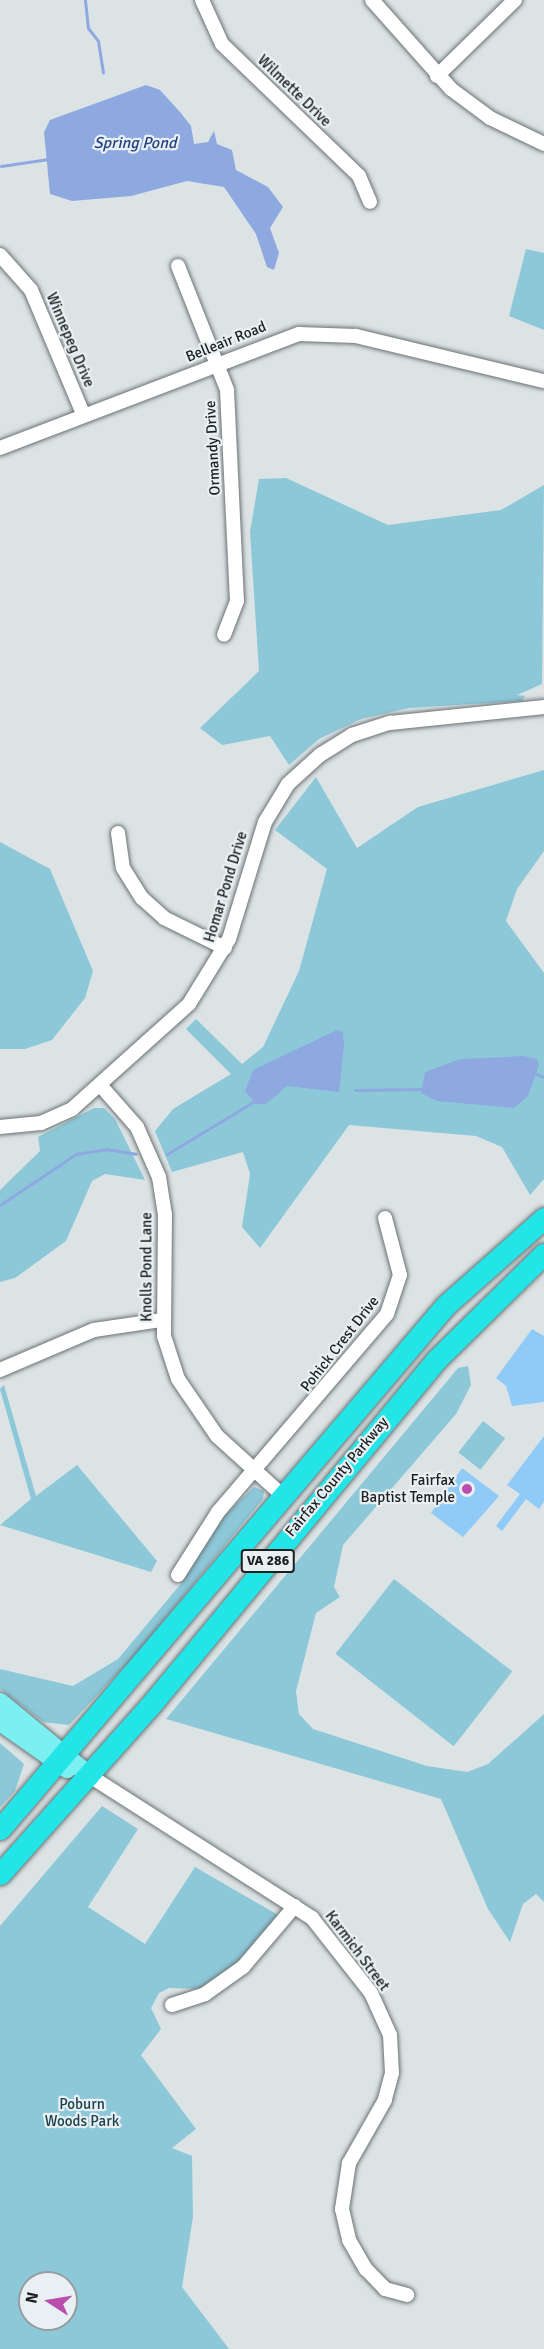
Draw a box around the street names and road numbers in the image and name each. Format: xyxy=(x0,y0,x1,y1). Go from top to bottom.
street label: Wilmette Drive xyxy=(253,51,335,131)
street label: Winnepeg Drive xyxy=(42,290,98,390)
street label: Belleair Road xyxy=(183,318,269,366)
street label: Ormandy Drive xyxy=(202,400,224,496)
street label: Homar Pond Drive xyxy=(201,829,251,945)
street label: Knolls Pond Lane xyxy=(138,1212,156,1322)
street label: Pohick Crest Drive xyxy=(297,1293,383,1395)
street label: Fairfax County Parkway xyxy=(282,1414,392,1540)
road number: VA 286 xyxy=(240,1550,296,1572)
street label: Karmich Street xyxy=(321,1907,393,1995)

